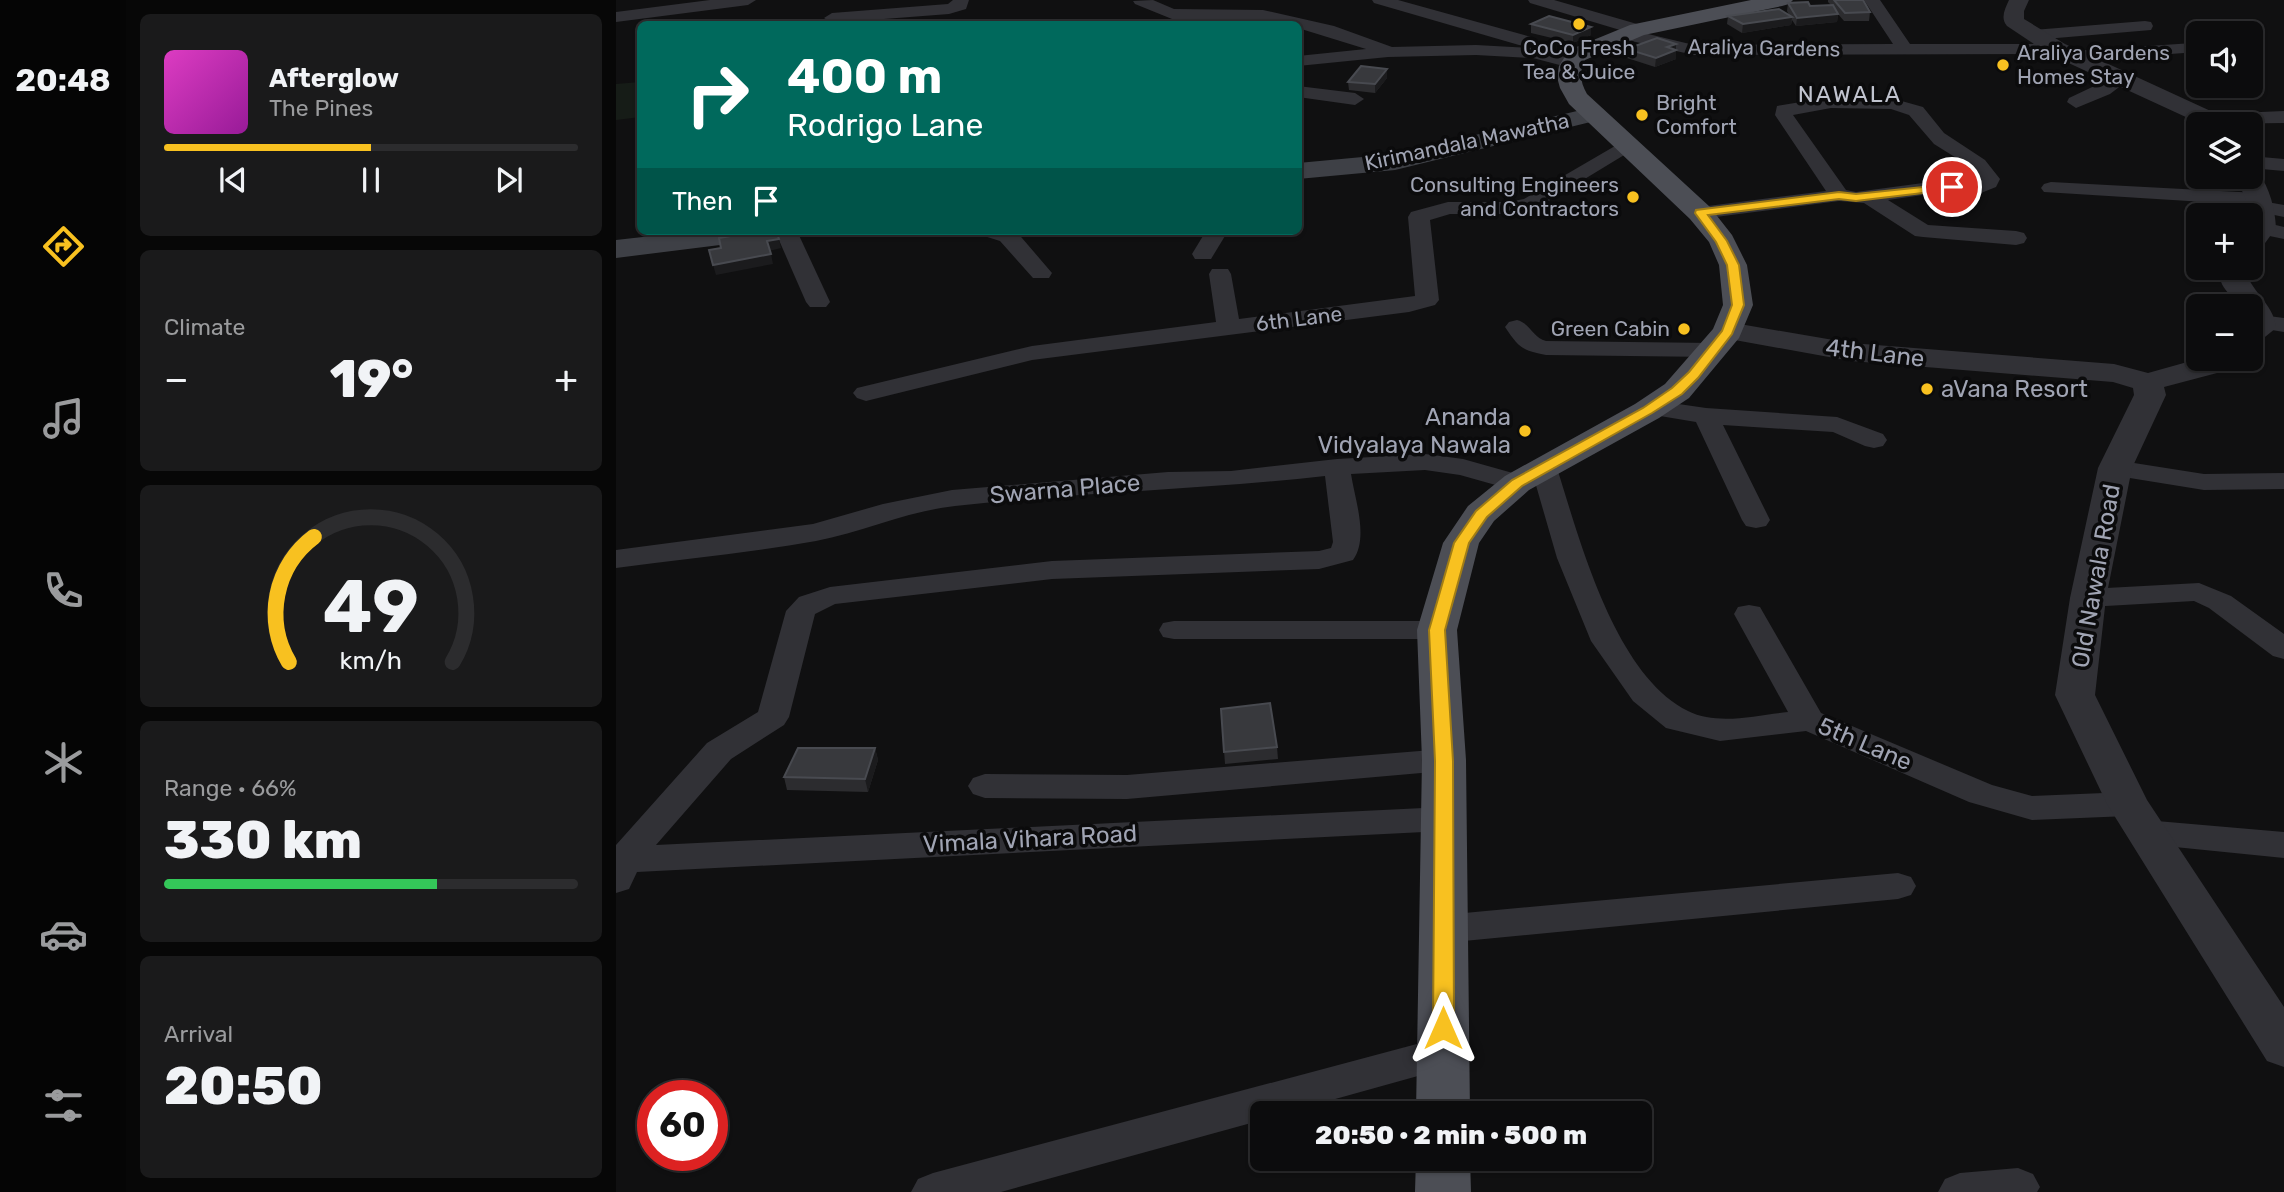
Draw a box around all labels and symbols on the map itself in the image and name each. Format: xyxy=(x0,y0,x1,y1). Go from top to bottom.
marker: CoCo Fresh Tea & Juice xyxy=(1571,16,1587,32)
street label: Araliya Gardens xyxy=(1687,34,1841,61)
place label: CoCo Fresh Tea & Juice xyxy=(1523,35,1635,84)
place label: Araliya Gardens Homes Stay xyxy=(2017,40,2170,89)
marker: Araliya Gardens Homes Stay xyxy=(1995,57,2011,73)
district label: NAWALA xyxy=(1798,80,1902,108)
place label: Bright Comfort xyxy=(1656,90,1737,139)
marker: Bright Comfort xyxy=(1634,107,1650,123)
street label: Kirimandala Mawatha xyxy=(1362,108,1571,175)
pin xyxy=(1922,157,1982,217)
place label: Consulting Engineers and Contractors xyxy=(1410,172,1619,221)
marker: Consulting Engineers and Contractors xyxy=(1625,189,1641,205)
street label: 6th Lane xyxy=(1254,301,1343,336)
place label: Green Cabin xyxy=(1551,316,1670,341)
marker: Green Cabin xyxy=(1676,321,1692,337)
street label: 4th Lane xyxy=(1824,333,1926,373)
place label: aVana Resort xyxy=(1941,375,2088,403)
marker: aVana Resort xyxy=(1919,381,1935,397)
place label: Ananda Vidyalaya Nawala xyxy=(1317,403,1511,459)
marker: Ananda Vidyalaya Nawala xyxy=(1517,423,1533,439)
street label: Swarna Place xyxy=(989,468,1141,510)
street label: Old Nawala Road xyxy=(2066,482,2126,670)
street label: 5th Lane xyxy=(1814,712,1916,776)
street label: Vimala Vihara Road xyxy=(922,819,1138,859)
position arrow xyxy=(1406,991,1480,1065)
speed limit sign: 60 xyxy=(637,1080,728,1171)

